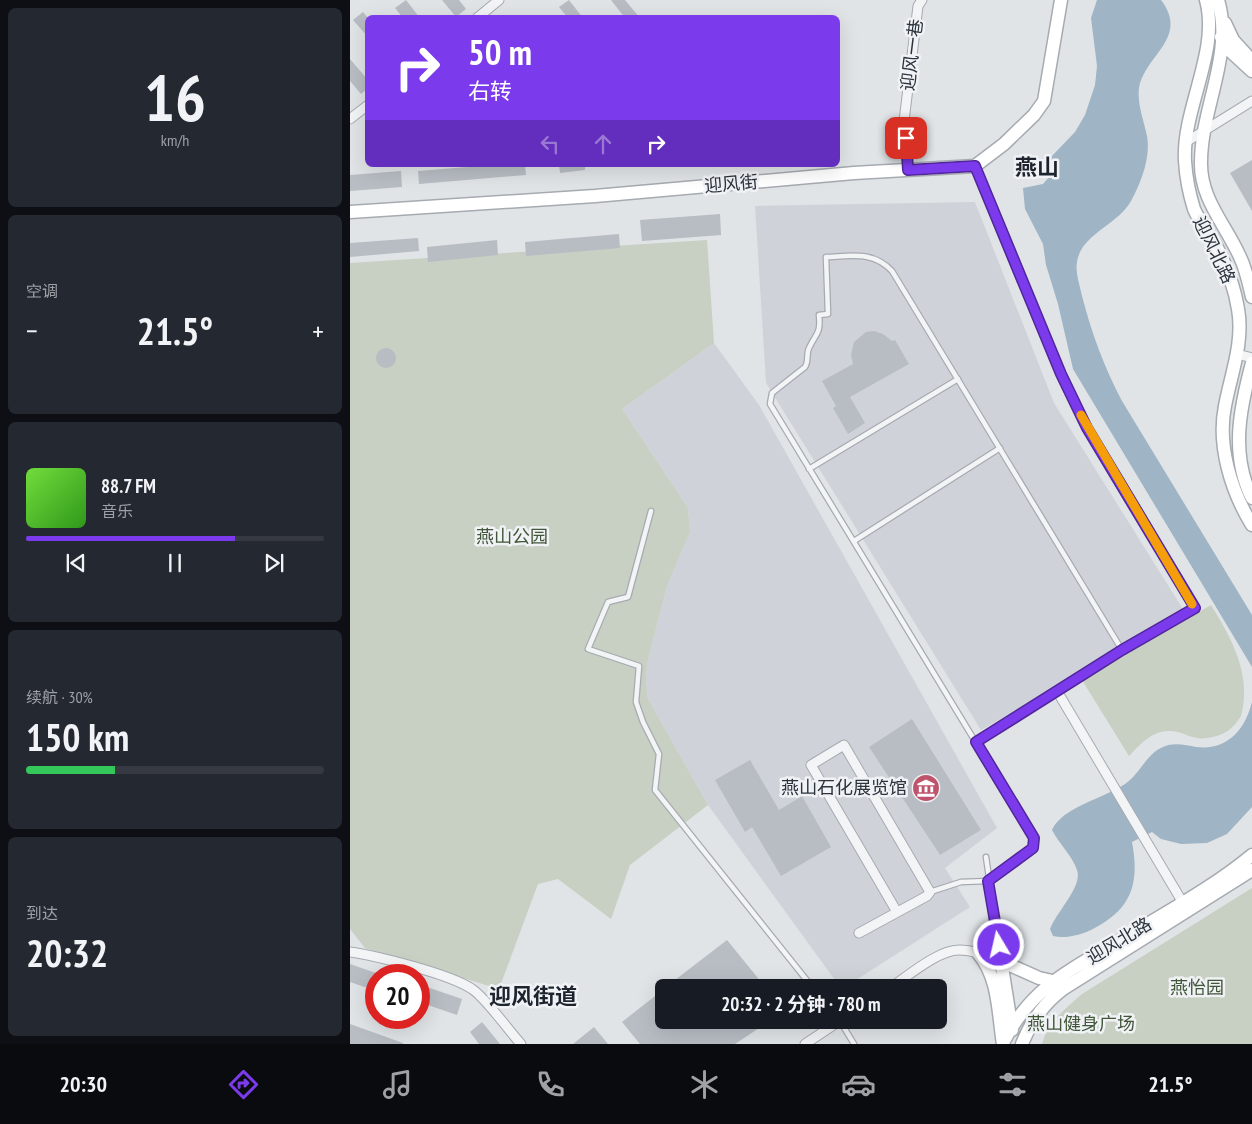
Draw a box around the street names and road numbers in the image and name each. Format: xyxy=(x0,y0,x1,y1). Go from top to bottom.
street label: 迎风一巷 xyxy=(896,18,927,92)
street label: 迎风街 xyxy=(703,170,759,197)
street label: 迎风北路 xyxy=(1188,212,1241,287)
street label: 迎风北路 xyxy=(1082,912,1156,969)

